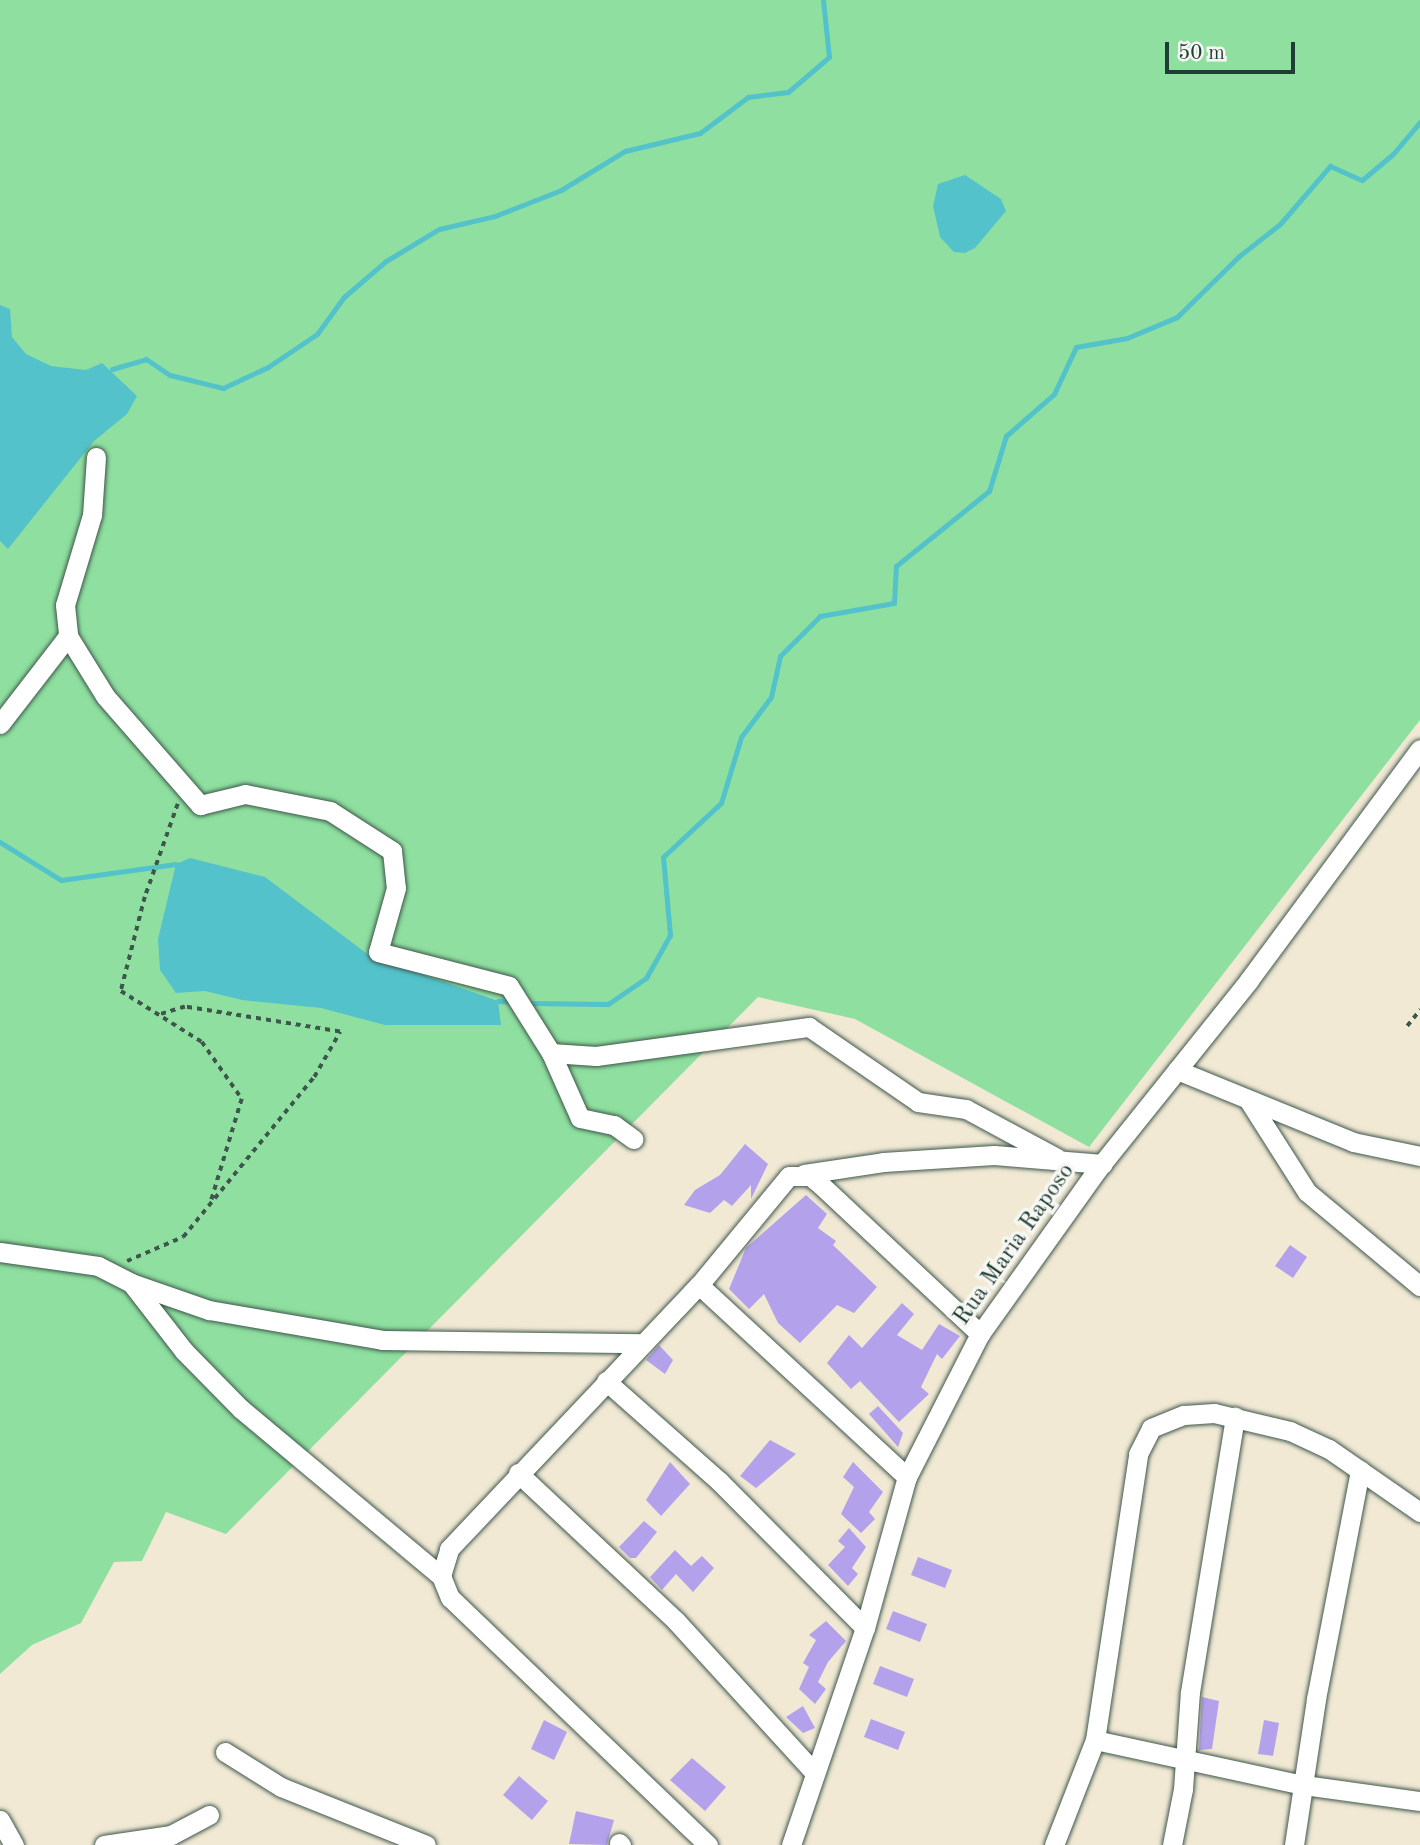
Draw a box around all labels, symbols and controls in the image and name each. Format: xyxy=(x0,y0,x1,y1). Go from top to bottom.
scale bar xyxy=(1168,28,1298,72)
text: 50 m xyxy=(1178,43,1225,64)
street label: Rua Maria Raposo xyxy=(948,1158,1082,1332)

